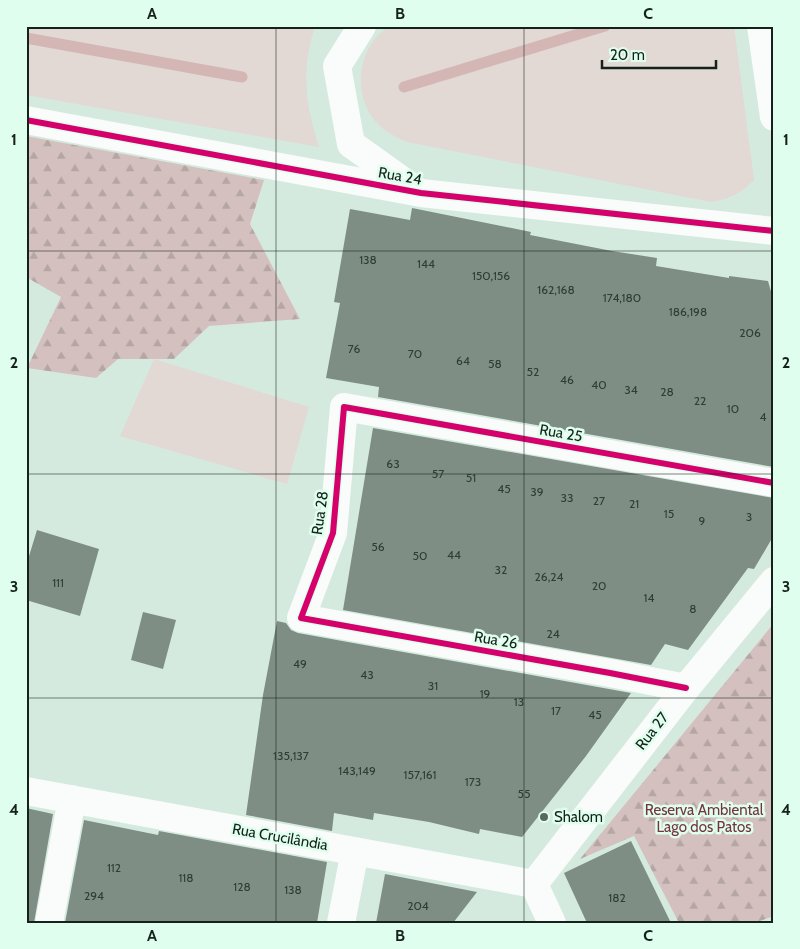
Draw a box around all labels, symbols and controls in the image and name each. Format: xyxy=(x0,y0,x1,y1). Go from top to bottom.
text: A xyxy=(147,4,157,23)
text: B xyxy=(395,4,405,23)
text: C xyxy=(643,4,653,23)
scale bar xyxy=(602,38,716,70)
text: 20 m xyxy=(610,46,645,64)
text: 1 xyxy=(11,130,17,149)
text: 1 xyxy=(783,130,789,149)
street label: Rua 24 xyxy=(377,163,423,189)
house number: 138 xyxy=(359,252,377,267)
house number: 144 xyxy=(417,256,435,271)
house number: 150,156 xyxy=(472,268,510,283)
house number: 162,168 xyxy=(537,282,575,297)
house number: 174,180 xyxy=(603,290,641,305)
house number: 186,198 xyxy=(669,304,707,319)
house number: 206 xyxy=(739,325,761,340)
house number: 76 xyxy=(348,341,360,356)
house number: 70 xyxy=(408,346,422,361)
text: 2 xyxy=(10,353,18,372)
house number: 64 xyxy=(456,353,470,368)
text: 2 xyxy=(782,353,790,372)
house number: 58 xyxy=(488,356,502,371)
house number: 52 xyxy=(527,364,539,379)
house number: 46 xyxy=(560,372,574,387)
house number: 40 xyxy=(591,377,607,392)
house number: 34 xyxy=(624,382,638,397)
house number: 28 xyxy=(660,384,674,399)
house number: 22 xyxy=(694,393,706,408)
house number: 10 xyxy=(727,401,739,416)
house number: 4 xyxy=(760,409,767,424)
street label: Rua 25 xyxy=(538,420,584,446)
house number: 63 xyxy=(386,456,400,471)
house number: 57 xyxy=(432,466,444,481)
house number: 51 xyxy=(466,470,476,485)
house number: 45 xyxy=(497,481,511,496)
house number: 39 xyxy=(530,484,544,499)
street label: Rua 28 xyxy=(308,490,332,536)
house number: 33 xyxy=(561,490,573,505)
house number: 27 xyxy=(593,493,605,508)
house number: 21 xyxy=(629,496,639,511)
house number: 15 xyxy=(664,506,674,521)
house number: 3 xyxy=(746,509,752,524)
house number: 9 xyxy=(699,513,706,528)
house number: 56 xyxy=(371,539,385,554)
house number: 44 xyxy=(447,547,461,562)
house number: 50 xyxy=(413,548,427,563)
house number: 32 xyxy=(495,562,507,577)
house number: 26,24 xyxy=(535,569,564,584)
house number: 111 xyxy=(52,575,64,590)
text: 3 xyxy=(10,577,18,596)
text: 3 xyxy=(782,577,790,596)
house number: 20 xyxy=(592,578,606,593)
house number: 14 xyxy=(644,590,654,605)
house number: 8 xyxy=(689,601,697,616)
house number: 24 xyxy=(546,626,560,641)
street label: Rua 26 xyxy=(473,627,519,653)
house number: 49 xyxy=(293,656,307,671)
house number: 43 xyxy=(360,667,374,682)
house number: 31 xyxy=(428,678,438,693)
house number: 19 xyxy=(480,686,491,701)
house number: 13 xyxy=(514,694,524,709)
house number: 17 xyxy=(551,703,561,718)
house number: 45 xyxy=(588,707,602,722)
street label: Rua 27 xyxy=(632,708,673,753)
house number: 135,137 xyxy=(273,748,309,763)
house number: 143,149 xyxy=(338,763,376,778)
house number: 157,161 xyxy=(404,767,436,782)
house number: 173 xyxy=(465,774,481,789)
house number: 55 xyxy=(518,786,530,801)
text: 4 xyxy=(9,800,19,819)
text: 4 xyxy=(781,800,791,819)
park label: Reserva Ambiental Lago dos Patos xyxy=(645,801,764,836)
place label: Shalom xyxy=(554,808,603,826)
marker: Shalom xyxy=(538,811,550,823)
street label: Rua Crucilândia xyxy=(231,820,330,854)
house number: 112 xyxy=(107,860,121,875)
house number: 118 xyxy=(178,870,194,885)
house number: 128 xyxy=(233,879,251,894)
house number: 138 xyxy=(284,882,302,897)
house number: 294 xyxy=(84,888,104,903)
house number: 182 xyxy=(608,890,626,905)
house number: 204 xyxy=(407,898,429,913)
text: A xyxy=(147,926,157,945)
text: B xyxy=(395,926,405,945)
text: C xyxy=(643,926,653,945)

